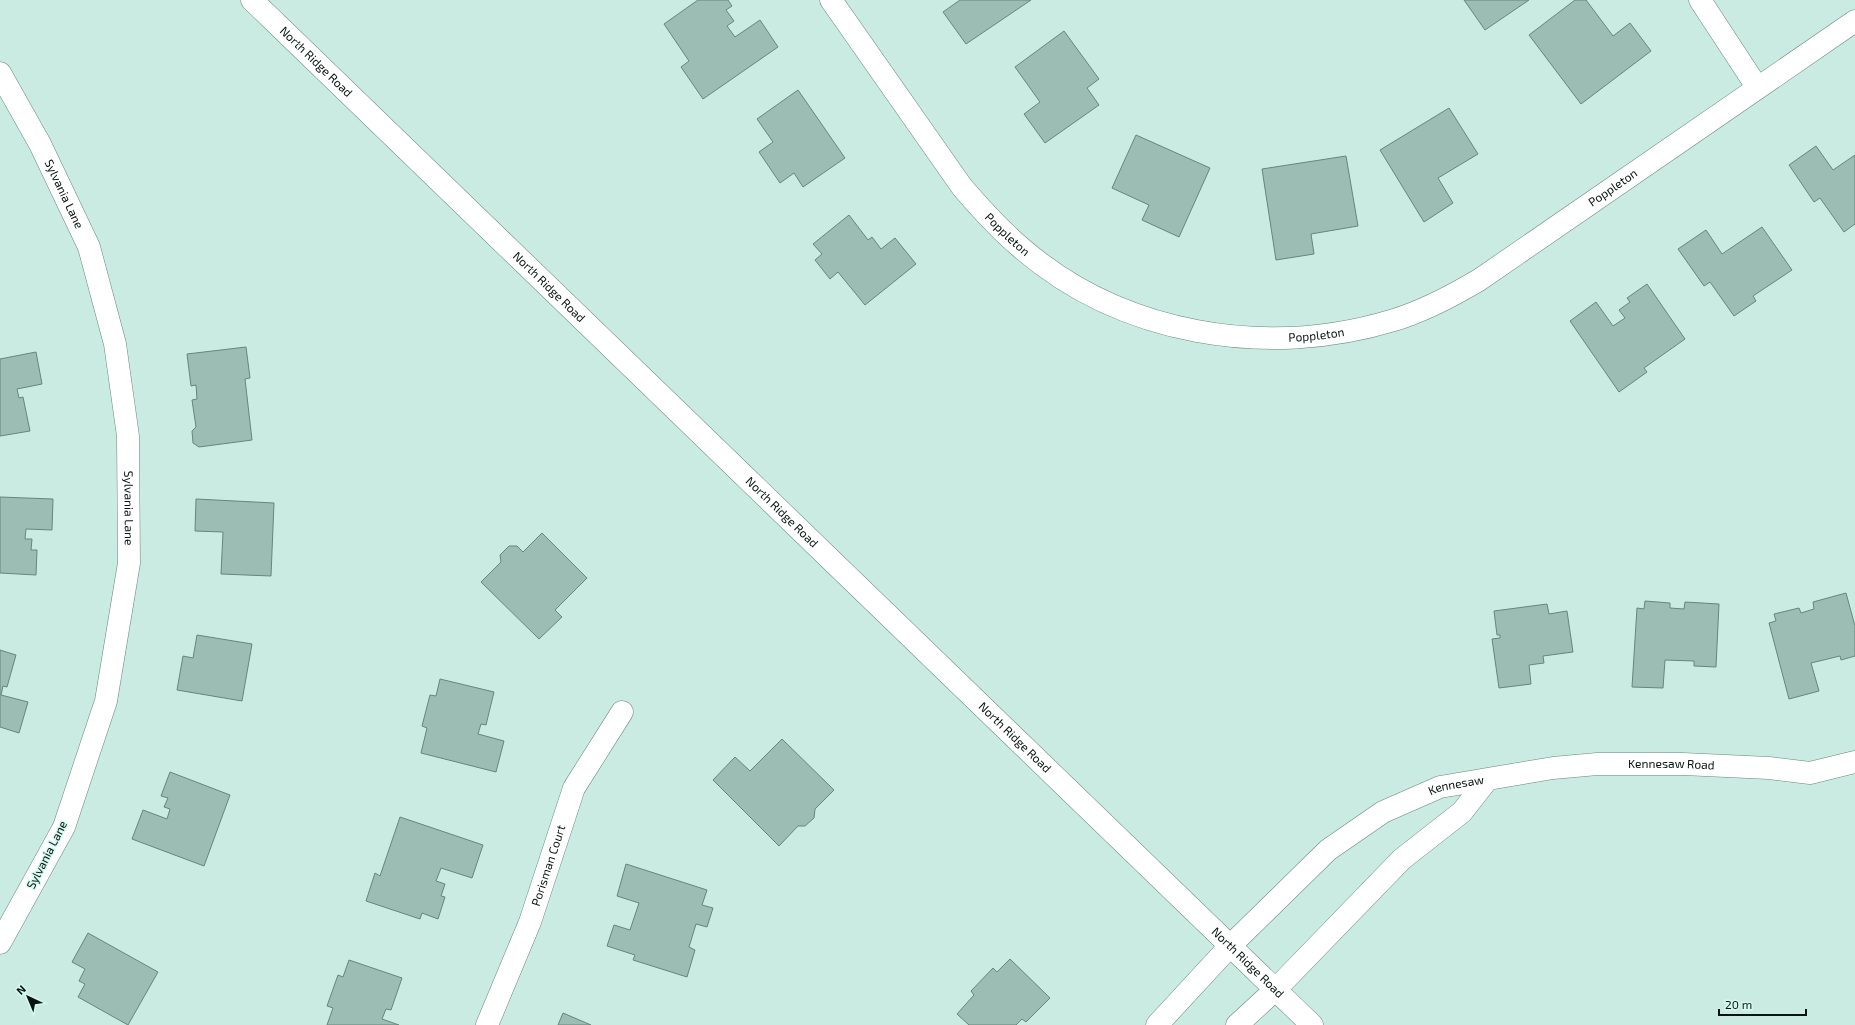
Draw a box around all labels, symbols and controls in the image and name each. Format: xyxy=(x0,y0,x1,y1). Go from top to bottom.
street label: North Ridge Road xyxy=(278,23,356,99)
street label: Sylvania Lane xyxy=(42,157,87,230)
street label: Poppleton xyxy=(1585,165,1639,209)
street label: Poppleton xyxy=(983,210,1033,258)
street label: North Ridge Road xyxy=(511,248,589,324)
street label: Poppleton xyxy=(1288,324,1345,344)
street label: Sylvania Lane xyxy=(122,471,137,545)
street label: North Ridge Road xyxy=(743,474,822,550)
street label: North Ridge Road xyxy=(976,699,1054,775)
street label: Kennesaw Road xyxy=(1628,756,1715,771)
street label: Kennesaw xyxy=(1426,772,1485,797)
street label: Sylvania Lane xyxy=(23,818,69,891)
street label: Porisman Court xyxy=(528,823,568,908)
street label: North Ridge Road xyxy=(1209,924,1287,1000)
north arrow xyxy=(8,977,48,1017)
text: N xyxy=(13,982,28,997)
scale bar xyxy=(1719,991,1806,1017)
text: 20 m xyxy=(1725,997,1752,1011)

